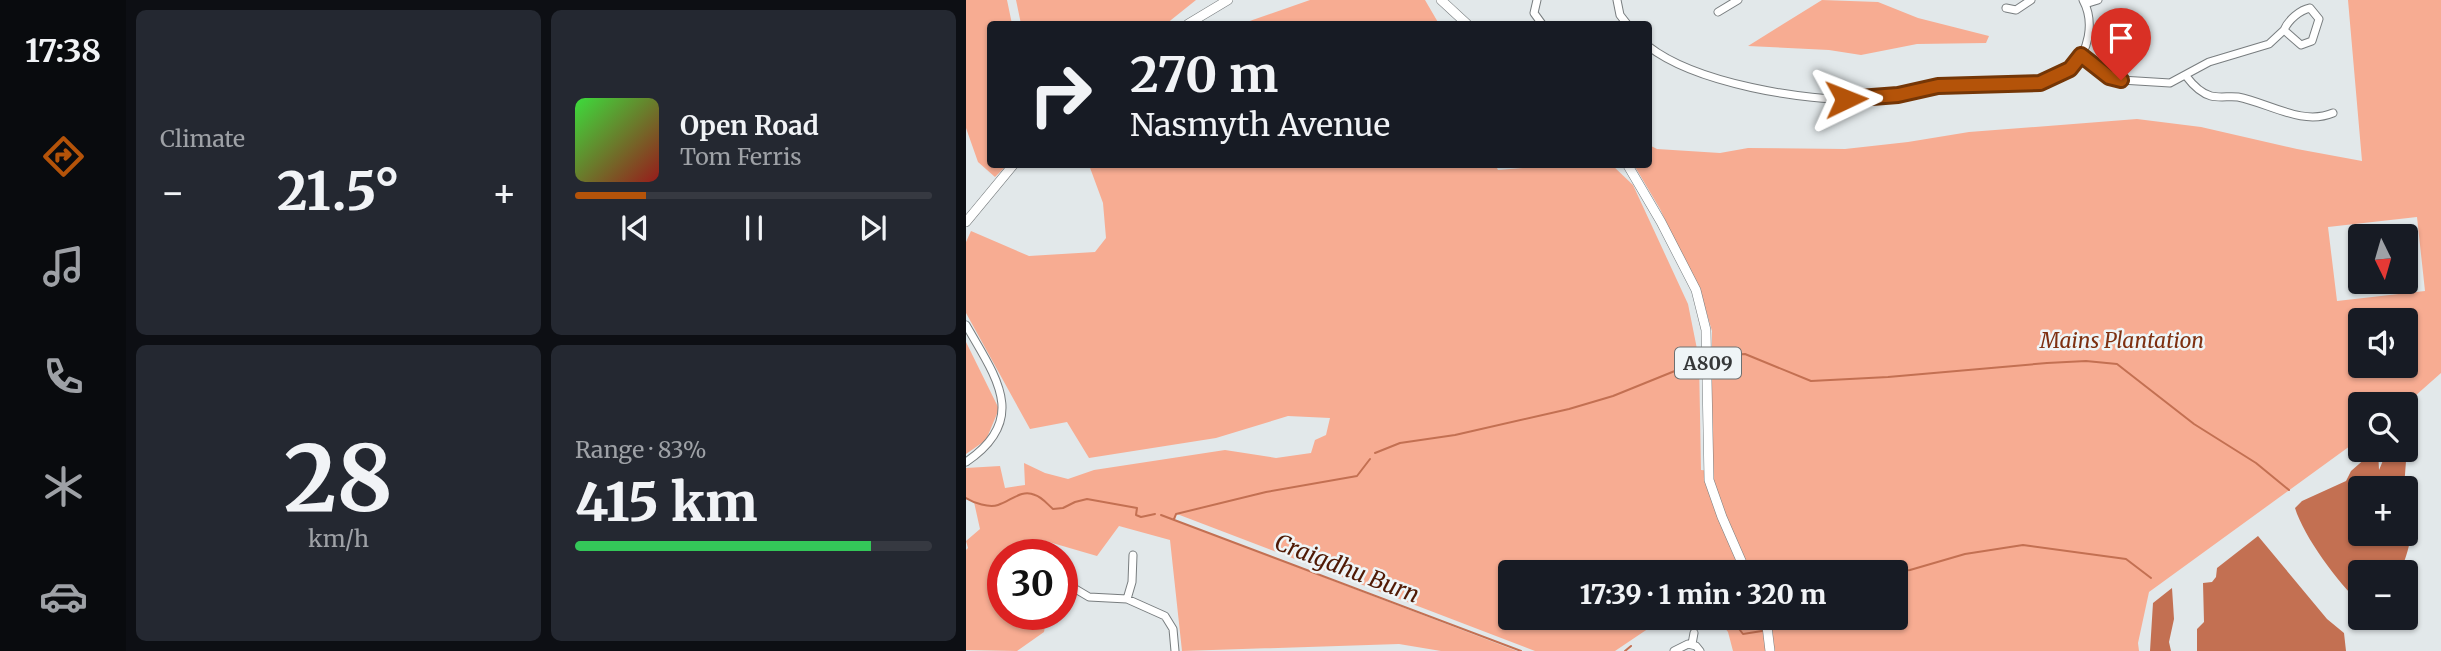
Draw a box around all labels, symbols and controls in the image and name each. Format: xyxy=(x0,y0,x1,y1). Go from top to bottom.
pin xyxy=(2091,8,2151,80)
icon: arrive xyxy=(2102,19,2140,57)
text: 17:38 xyxy=(25,31,101,71)
text: 270 m xyxy=(1130,44,1278,105)
icon: right xyxy=(1015,49,1106,140)
position arrow xyxy=(1809,62,1883,136)
text: Nasmyth Avenue xyxy=(1130,105,1390,145)
text: Open Road xyxy=(680,109,819,142)
text: Climate xyxy=(160,124,245,153)
icon: directions xyxy=(39,132,88,181)
text: Tom Ferris xyxy=(680,142,802,171)
text: 21.5° xyxy=(277,159,400,224)
text: − xyxy=(160,169,185,216)
text: + xyxy=(492,169,517,216)
icon: previous xyxy=(616,209,654,247)
icon: pause xyxy=(735,209,773,247)
icon: next xyxy=(854,209,892,247)
north arrow xyxy=(2348,224,2418,294)
map controls xyxy=(2348,224,2418,630)
icon: music xyxy=(39,242,88,291)
button: sound xyxy=(2348,308,2418,378)
park label: Mains Plantation xyxy=(2039,327,2204,354)
road number: A809 xyxy=(1675,348,1741,378)
icon: phone xyxy=(39,352,88,401)
button: search xyxy=(2348,392,2418,462)
text: 28 xyxy=(284,421,393,536)
text: Range · 83% xyxy=(575,435,707,464)
icon: climate xyxy=(39,462,88,511)
text: 415 km xyxy=(575,470,757,535)
button: + xyxy=(2348,476,2418,546)
text: km/h xyxy=(308,524,369,553)
water label: Craigdhu Burn xyxy=(1271,527,1423,609)
speed limit sign: 30 xyxy=(987,539,1078,630)
button: − xyxy=(2348,560,2418,630)
icon: car xyxy=(39,572,88,621)
text: 17:39 · 1 min · 320 m xyxy=(1580,578,1826,611)

